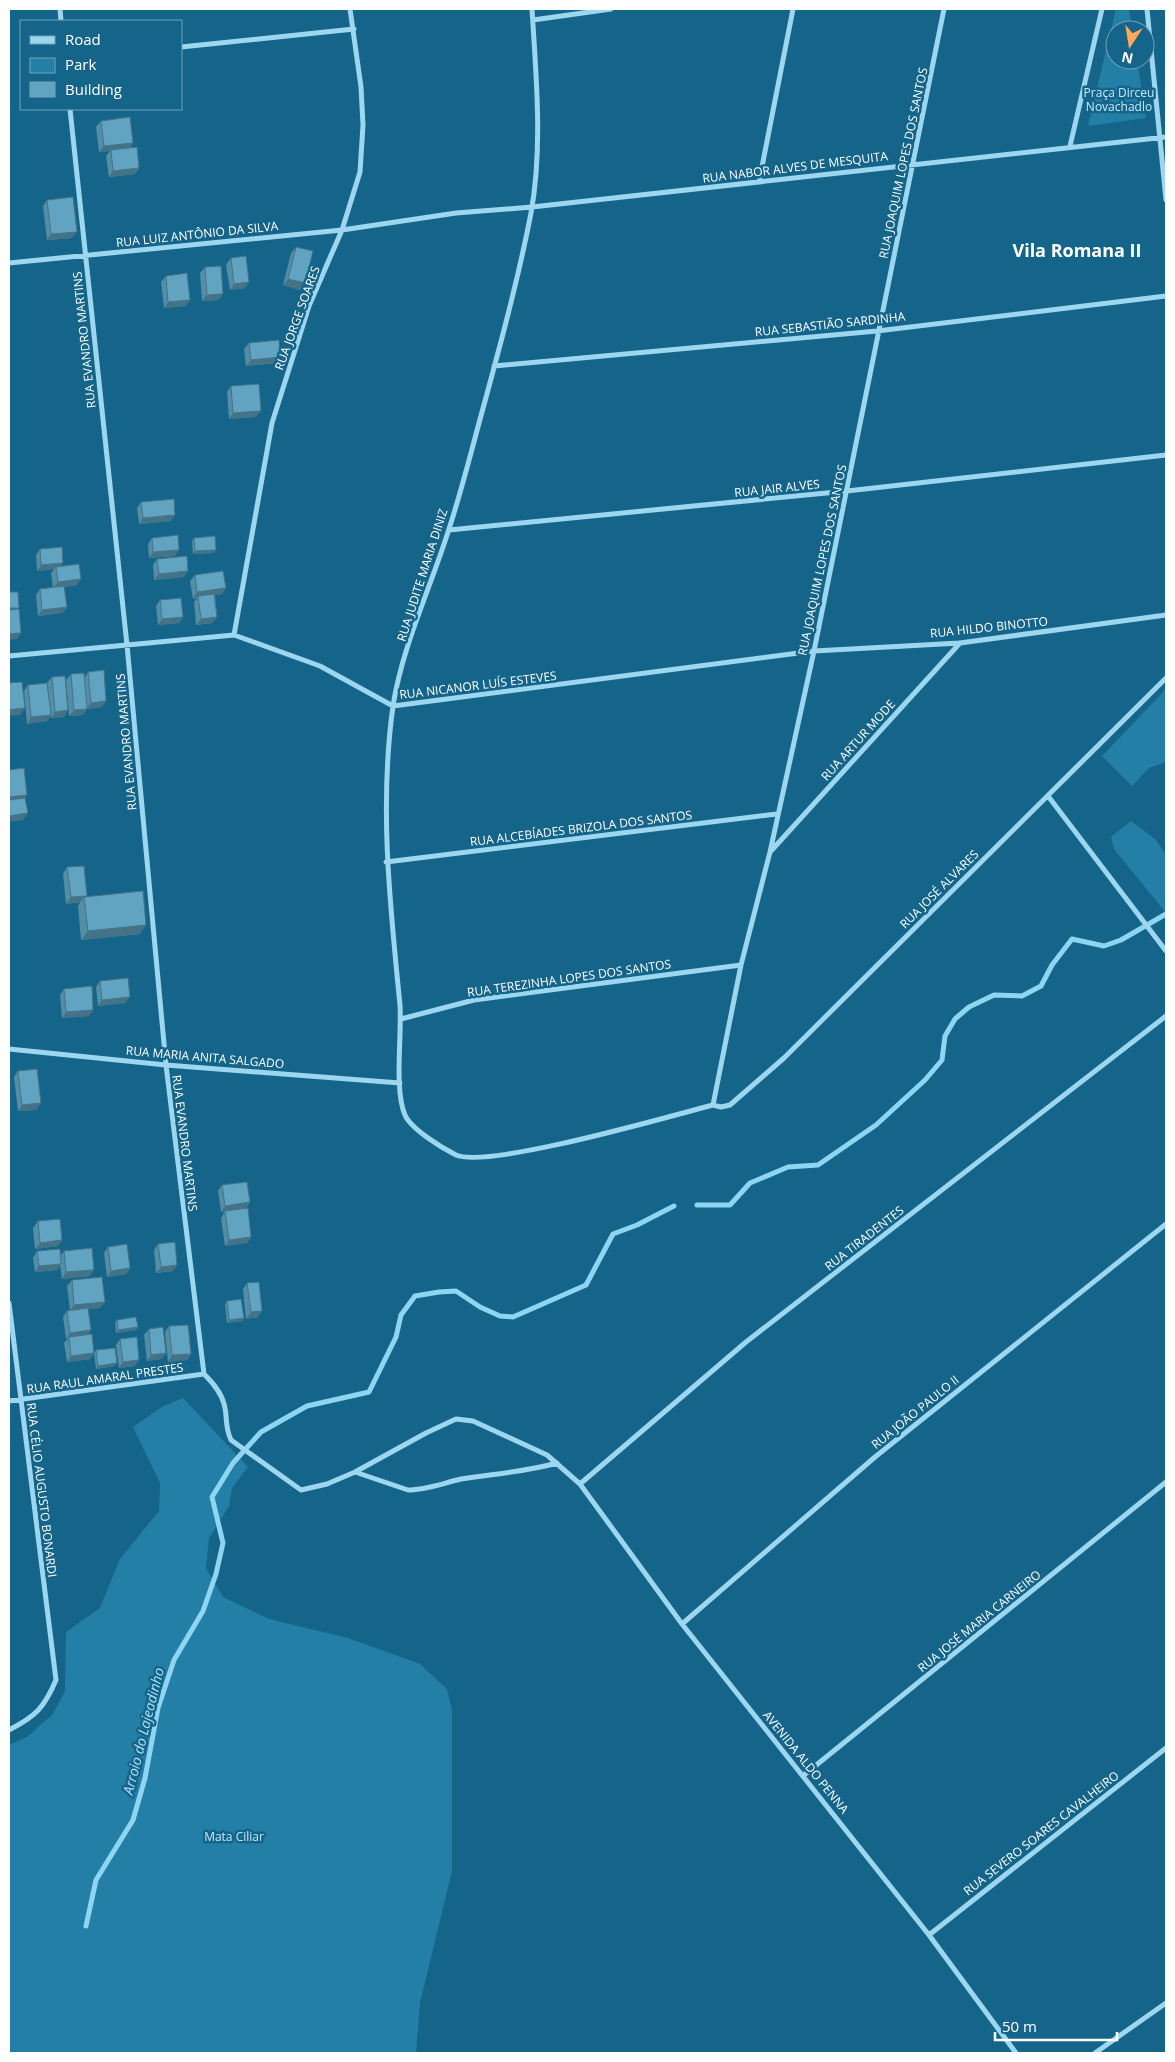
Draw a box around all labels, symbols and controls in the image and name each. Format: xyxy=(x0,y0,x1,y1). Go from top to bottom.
legend xyxy=(20,20,182,110)
north arrow xyxy=(1105,20,1155,70)
text: Road xyxy=(65,29,101,49)
text: N xyxy=(1120,48,1135,69)
text: Park xyxy=(65,54,96,74)
street label: RUA JOAQUIM LOPES DOS SANTOS xyxy=(874,66,932,260)
text: Building xyxy=(65,79,122,99)
park label: Praça Dirceu Novachadlo xyxy=(1084,84,1154,115)
street label: RUA NABOR ALVES DE MESQUITA xyxy=(701,147,889,187)
street label: RUA LUIZ ANTÔNIO DA SILVA xyxy=(115,217,279,251)
district label: Vila Romana II xyxy=(1012,238,1142,262)
street label: RUA JORGE SOARES xyxy=(270,264,324,372)
street label: RUA EVANDRO MARTINS xyxy=(68,271,100,409)
street label: RUA SEBASTIÃO SARDINHA xyxy=(754,308,906,340)
street label: RUA JOAQUIM LOPES DOS SANTOS xyxy=(793,463,851,657)
street label: RUA JAIR ALVES xyxy=(733,475,821,501)
street label: RUA JUDITE MARIA DINIZ xyxy=(393,506,452,643)
street label: RUA HILDO BINOTTO xyxy=(929,612,1049,642)
street label: RUA NICANOR LUÍS ESTEVES xyxy=(398,667,558,703)
street label: RUA EVANDRO MARTINS xyxy=(112,673,140,811)
street label: RUA ARTUR MODE xyxy=(817,696,899,784)
street label: RUA ALCEBÍADES BRIZOLA DOS SANTOS xyxy=(469,806,693,850)
street label: RUA JOSÉ ALVARES xyxy=(896,846,982,932)
street label: RUA TEREZINHA LOPES DOS SANTOS xyxy=(466,955,672,1001)
street label: RUA MARIA ANITA SALGADO xyxy=(125,1042,285,1072)
street label: RUA EVANDRO MARTINS xyxy=(168,1074,202,1212)
street label: RUA TIRADENTES xyxy=(821,1202,907,1274)
street label: RUA RAUL AMARAL PRESTES xyxy=(26,1359,184,1397)
street label: RUA JOÃO PAULO II xyxy=(868,1371,962,1453)
street label: RUA CÉLIO AUGUSTO BONARDI xyxy=(23,1402,61,1578)
street label: RUA JOSÉ MARIA CARNEIRO xyxy=(914,1566,1044,1676)
water label: Arroio do Lajeadinho xyxy=(118,1665,168,1797)
street label: AVENIDA ALDO PENNA xyxy=(759,1707,853,1817)
street label: RUA SEVERO SOARES CAVALHEIRO xyxy=(960,1767,1122,1899)
park label: Mata Ciliar xyxy=(204,1828,264,1845)
scale bar xyxy=(995,2010,1118,2042)
text: 50 m xyxy=(1002,2016,1037,2036)

